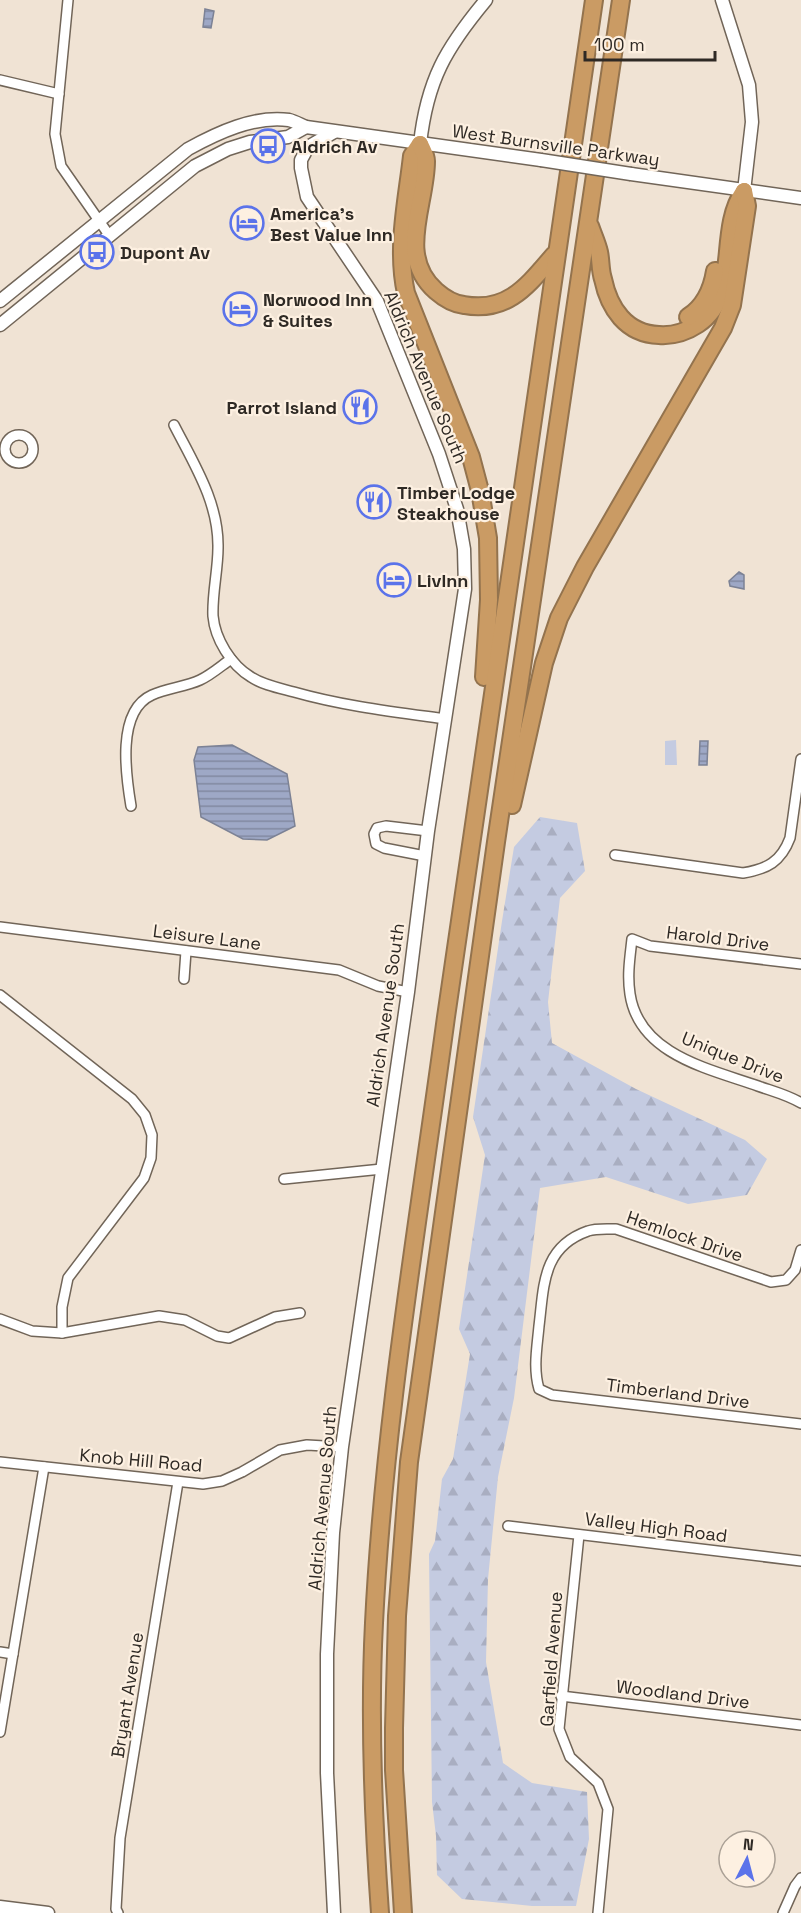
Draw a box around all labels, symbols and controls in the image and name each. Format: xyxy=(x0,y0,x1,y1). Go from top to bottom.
scale bar xyxy=(585,24,716,62)
text: 100 m xyxy=(594,33,645,56)
street label: West Burnsville Parkway xyxy=(451,119,661,171)
bus stop icon: Aldrich Av xyxy=(250,128,286,164)
place label: Aldrich Av xyxy=(291,135,378,158)
place label: America's Best Value Inn xyxy=(270,202,393,246)
hotel icon: America's Best Value Inn xyxy=(229,205,265,241)
bus stop icon: Dupont Av xyxy=(79,234,115,270)
place label: Dupont Av xyxy=(120,241,210,264)
street label: Aldrich Avenue South xyxy=(379,287,473,467)
place label: Norwood Inn & Suites xyxy=(263,288,372,332)
hotel icon: Norwood Inn & Suites xyxy=(222,291,258,327)
restaurant icon: Parrot Island xyxy=(342,389,378,425)
place label: Parrot Island xyxy=(227,396,337,419)
place label: Timber Lodge Steakhouse xyxy=(397,481,515,525)
restaurant icon: Timber Lodge Steakhouse xyxy=(356,484,392,520)
hotel icon: LivInn xyxy=(376,562,412,598)
place label: LivInn xyxy=(417,569,468,592)
street label: Leisure Lane xyxy=(152,919,262,955)
street label: Harold Drive xyxy=(665,920,771,956)
street label: Aldrich Avenue South xyxy=(361,922,409,1108)
street label: Unique Drive xyxy=(678,1026,788,1088)
street label: Hemlock Drive xyxy=(624,1205,746,1267)
street label: Timberland Drive xyxy=(605,1373,751,1413)
street label: Aldrich Avenue South xyxy=(302,1405,342,1591)
street label: Knob Hill Road xyxy=(79,1443,203,1477)
street label: Valley High Road xyxy=(583,1507,729,1547)
street label: Garfield Avenue xyxy=(535,1591,567,1727)
street label: Bryant Avenue xyxy=(106,1630,148,1760)
street label: Woodland Drive xyxy=(615,1674,751,1714)
north arrow xyxy=(717,1829,777,1889)
text: N xyxy=(742,1834,755,1856)

